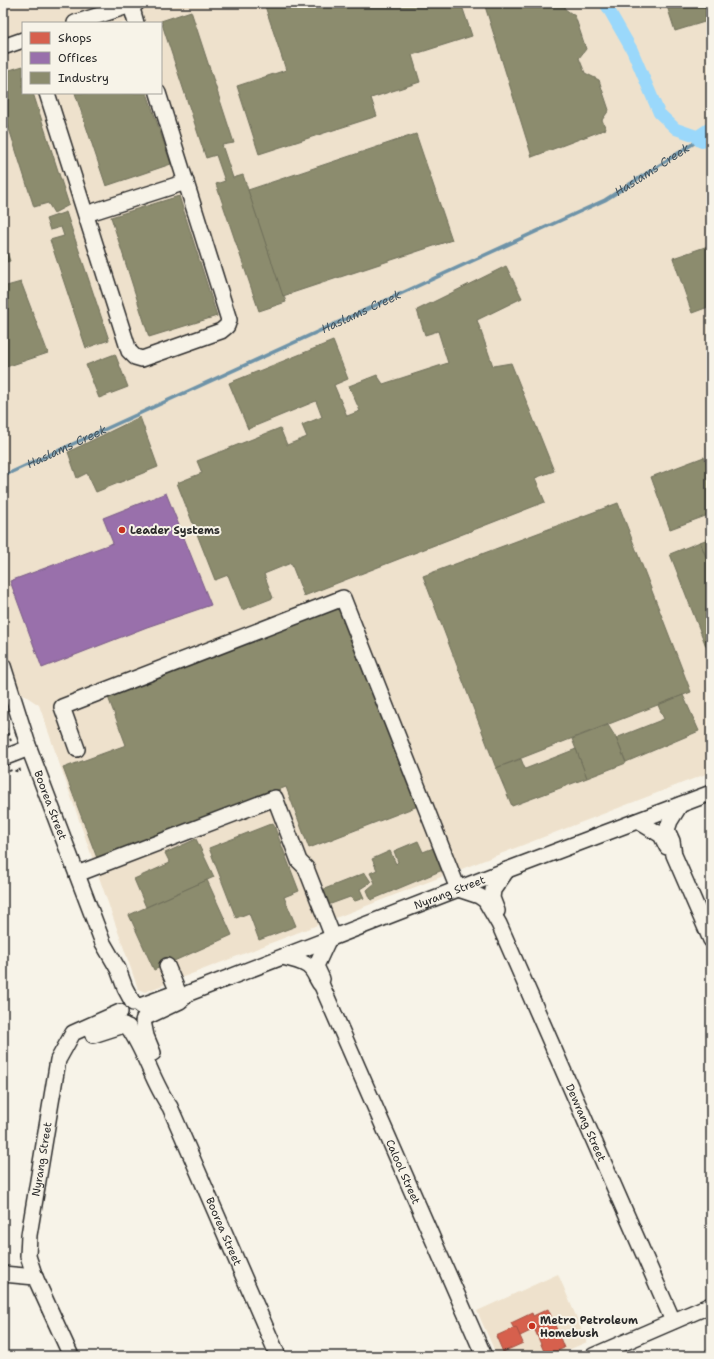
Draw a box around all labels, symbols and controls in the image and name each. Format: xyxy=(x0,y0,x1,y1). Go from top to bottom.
legend xyxy=(22,22,162,94)
text: Shops xyxy=(58,30,92,46)
text: Offices xyxy=(58,50,98,66)
text: Industry xyxy=(58,70,109,86)
water label: Haslams Creek xyxy=(611,140,693,200)
water label: Haslams Creek xyxy=(319,286,404,337)
water label: Haslams Creek xyxy=(24,422,109,472)
place label: Leader Systems xyxy=(130,523,220,538)
marker: Leader Systems xyxy=(117,525,127,535)
street label: Boorea Street xyxy=(30,768,70,842)
street label: Nyrang Street xyxy=(412,872,488,913)
street label: Dewrang Street xyxy=(562,1082,609,1164)
street label: Nyrang Street xyxy=(28,1121,56,1198)
street label: Calool Street xyxy=(382,1137,424,1207)
street label: Boorea Street xyxy=(202,1195,245,1268)
place label: Metro Petroleum Homebush xyxy=(540,1313,638,1341)
marker: Metro Petroleum Homebush xyxy=(527,1321,537,1331)

